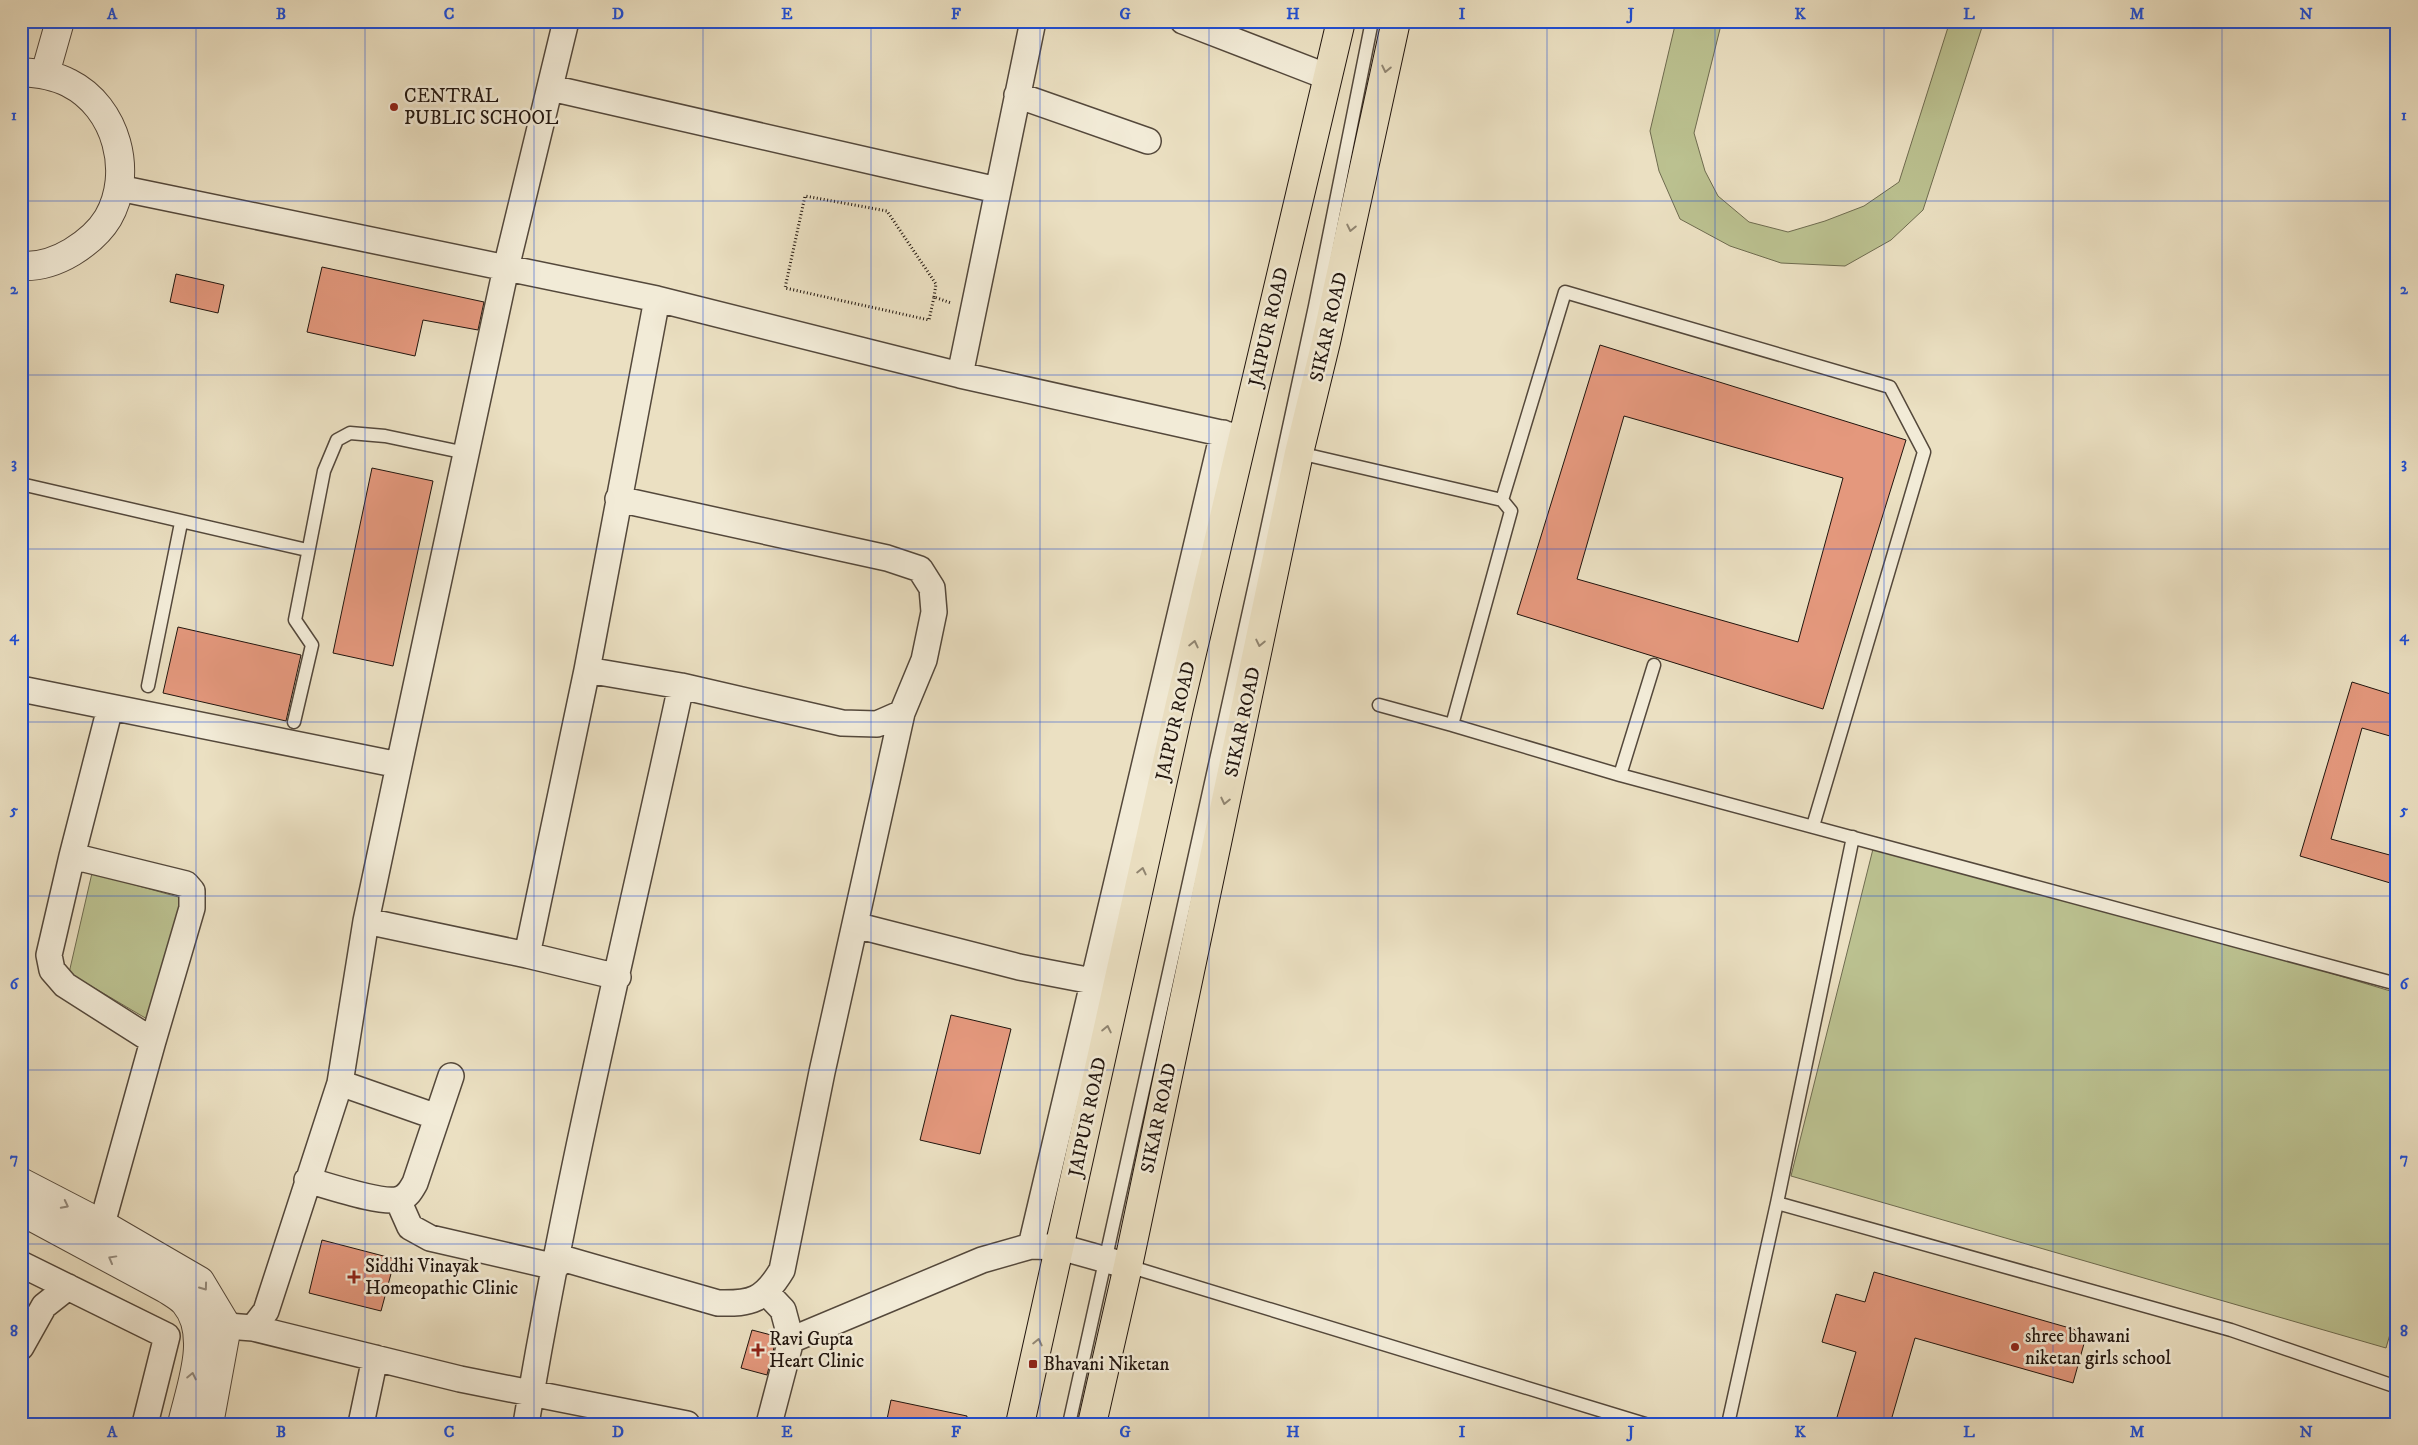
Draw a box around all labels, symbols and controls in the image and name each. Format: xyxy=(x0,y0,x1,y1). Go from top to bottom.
text: A xyxy=(106,4,118,24)
text: B xyxy=(276,4,286,24)
text: C xyxy=(444,4,454,24)
text: D xyxy=(612,4,624,24)
text: E xyxy=(781,4,793,24)
text: F xyxy=(951,4,961,24)
text: G xyxy=(1119,4,1131,24)
text: H xyxy=(1286,4,1300,24)
text: I xyxy=(1459,4,1466,24)
text: J xyxy=(1626,4,1635,24)
text: K xyxy=(1794,4,1806,24)
text: L xyxy=(1963,4,1975,24)
text: M xyxy=(2130,4,2145,24)
text: N xyxy=(2299,4,2313,24)
one-way arrow xyxy=(1381,64,1392,73)
place label: CENTRAL PUBLIC SCHOOL xyxy=(404,85,559,130)
marker: CENTRAL PUBLIC SCHOOL xyxy=(388,101,400,113)
text: 1 xyxy=(11,105,17,125)
text: 1 xyxy=(2401,105,2407,125)
one-way arrow xyxy=(1346,223,1357,232)
street label: JAIPUR ROAD xyxy=(1244,265,1294,391)
street label: SIKAR ROAD xyxy=(1305,270,1353,384)
text: 2 xyxy=(10,279,19,299)
text: 2 xyxy=(2400,279,2409,299)
text: 3 xyxy=(11,453,17,473)
text: 3 xyxy=(2401,453,2407,473)
text: 4 xyxy=(8,626,19,646)
text: 4 xyxy=(2398,626,2409,646)
one-way arrow xyxy=(1255,638,1266,647)
one-way arrow xyxy=(1188,640,1199,649)
street label: JAIPUR ROAD xyxy=(1151,659,1201,785)
street label: SIKAR ROAD xyxy=(1220,665,1266,779)
one-way arrow xyxy=(1220,797,1231,806)
text: 5 xyxy=(9,800,18,820)
text: 5 xyxy=(2399,800,2408,820)
one-way arrow xyxy=(1136,866,1147,875)
text: 6 xyxy=(10,974,20,994)
text: 6 xyxy=(2400,974,2410,994)
one-way arrow xyxy=(1101,1025,1112,1034)
street label: JAIPUR ROAD xyxy=(1064,1055,1112,1181)
street label: SIKAR ROAD xyxy=(1136,1061,1182,1175)
text: 7 xyxy=(10,1148,18,1168)
text: 7 xyxy=(2400,1148,2408,1168)
one-way arrow xyxy=(59,1199,68,1209)
one-way arrow xyxy=(108,1255,117,1265)
place label: Siddhi Vinayak Homeopathic Clinic xyxy=(365,1255,518,1300)
marker: Siddhi Vinayak Homeopathic Clinic xyxy=(347,1270,361,1284)
one-way arrow xyxy=(198,1281,207,1291)
text: 8 xyxy=(10,1321,18,1341)
text: 8 xyxy=(2400,1321,2408,1341)
place label: shree bhawani niketan girls school xyxy=(2025,1325,2171,1370)
place label: Ravi Gupta Heart Clinic xyxy=(769,1328,864,1373)
one-way arrow xyxy=(1032,1337,1043,1346)
marker: shree bhawani niketan girls school xyxy=(2009,1341,2021,1353)
marker: Ravi Gupta Heart Clinic xyxy=(751,1343,765,1357)
place label: Bhavani Niketan xyxy=(1043,1353,1170,1376)
marker: Bhavani Niketan xyxy=(1027,1358,1039,1370)
one-way arrow xyxy=(186,1372,197,1381)
text: A xyxy=(106,1422,118,1442)
text: B xyxy=(276,1422,286,1442)
text: C xyxy=(444,1422,454,1442)
text: D xyxy=(612,1422,624,1442)
text: E xyxy=(781,1422,793,1442)
text: F xyxy=(951,1422,961,1442)
text: G xyxy=(1119,1422,1131,1442)
text: H xyxy=(1286,1422,1300,1442)
text: I xyxy=(1459,1422,1466,1442)
text: J xyxy=(1626,1422,1635,1442)
text: K xyxy=(1794,1422,1806,1442)
text: L xyxy=(1963,1422,1975,1442)
text: M xyxy=(2130,1422,2145,1442)
text: N xyxy=(2299,1422,2313,1442)

